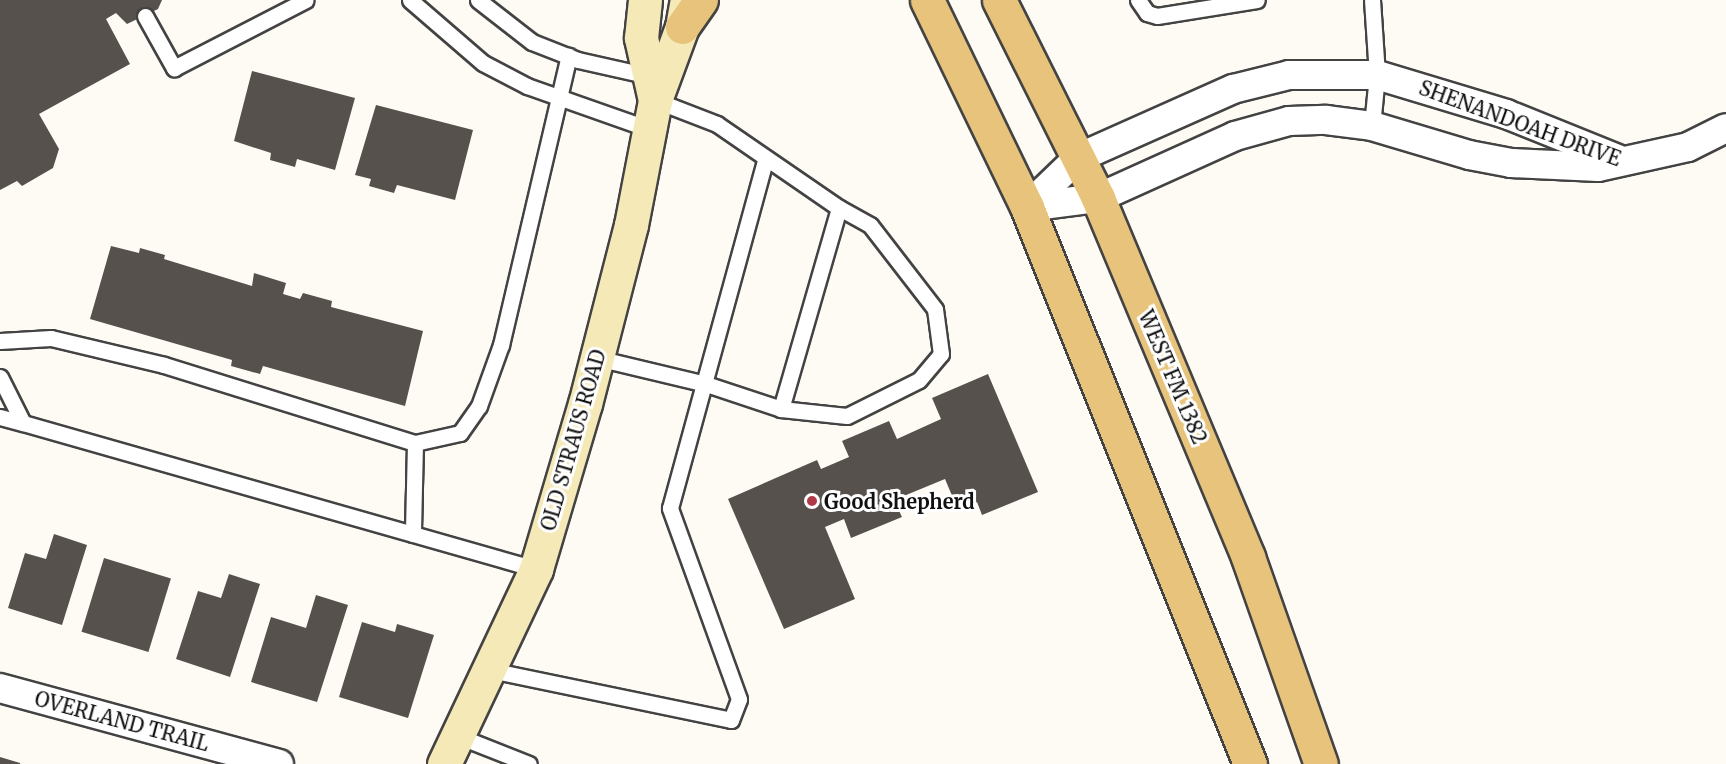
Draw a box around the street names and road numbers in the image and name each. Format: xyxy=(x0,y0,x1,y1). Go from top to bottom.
street label: SHENANDOAH DRIVE xyxy=(1416,75,1624,171)
street label: WEST FM 1382 xyxy=(1134,306,1212,448)
street label: OLD STRAUS ROAD xyxy=(536,347,610,533)
street label: OVERLAND TRAIL xyxy=(32,686,212,756)

